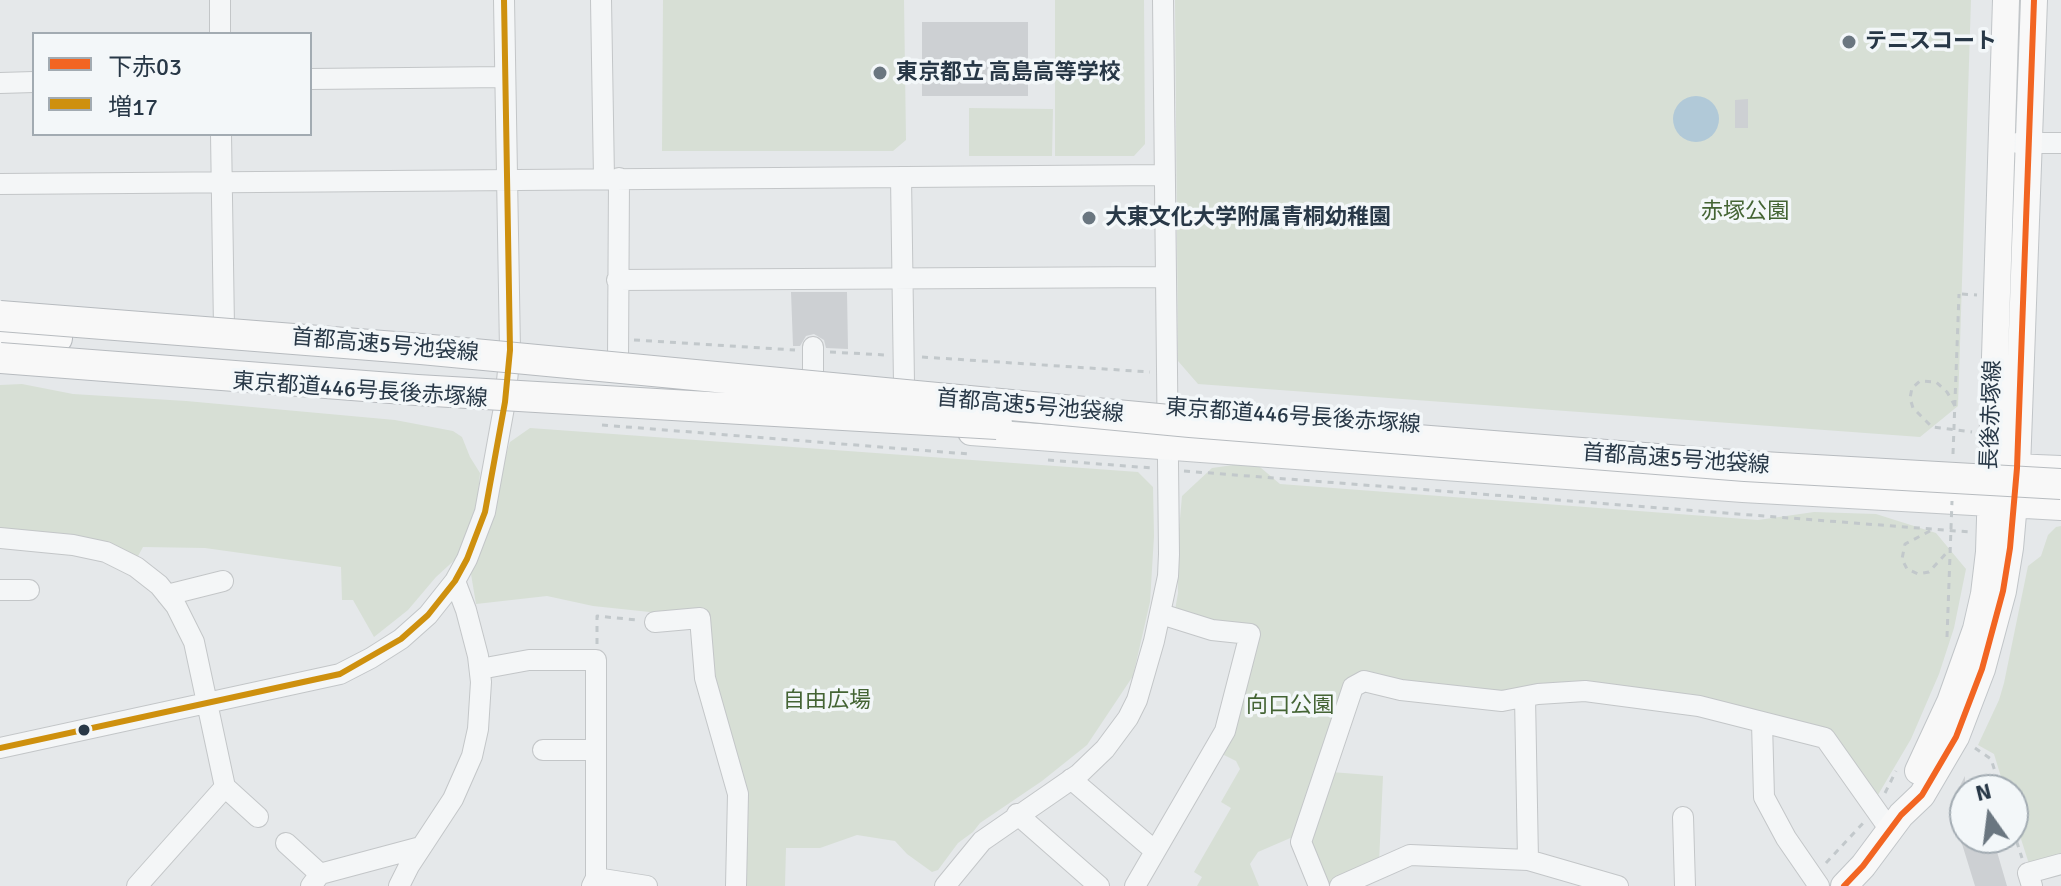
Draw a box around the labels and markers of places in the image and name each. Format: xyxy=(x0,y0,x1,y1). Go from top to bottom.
place label: テニスコート xyxy=(1865,29,1997,55)
marker: テニスコート xyxy=(1840,33,1858,51)
place label: 東京都立 高島高等学校 xyxy=(896,60,1121,86)
marker: 東京都立 高島高等学校 xyxy=(871,64,889,82)
place label: 大東文化大学附属青桐幼稚園 xyxy=(1105,205,1391,231)
marker: 大東文化大学附属青桐幼稚園 xyxy=(1080,209,1098,227)
unlabelled marker xyxy=(76,722,92,738)

